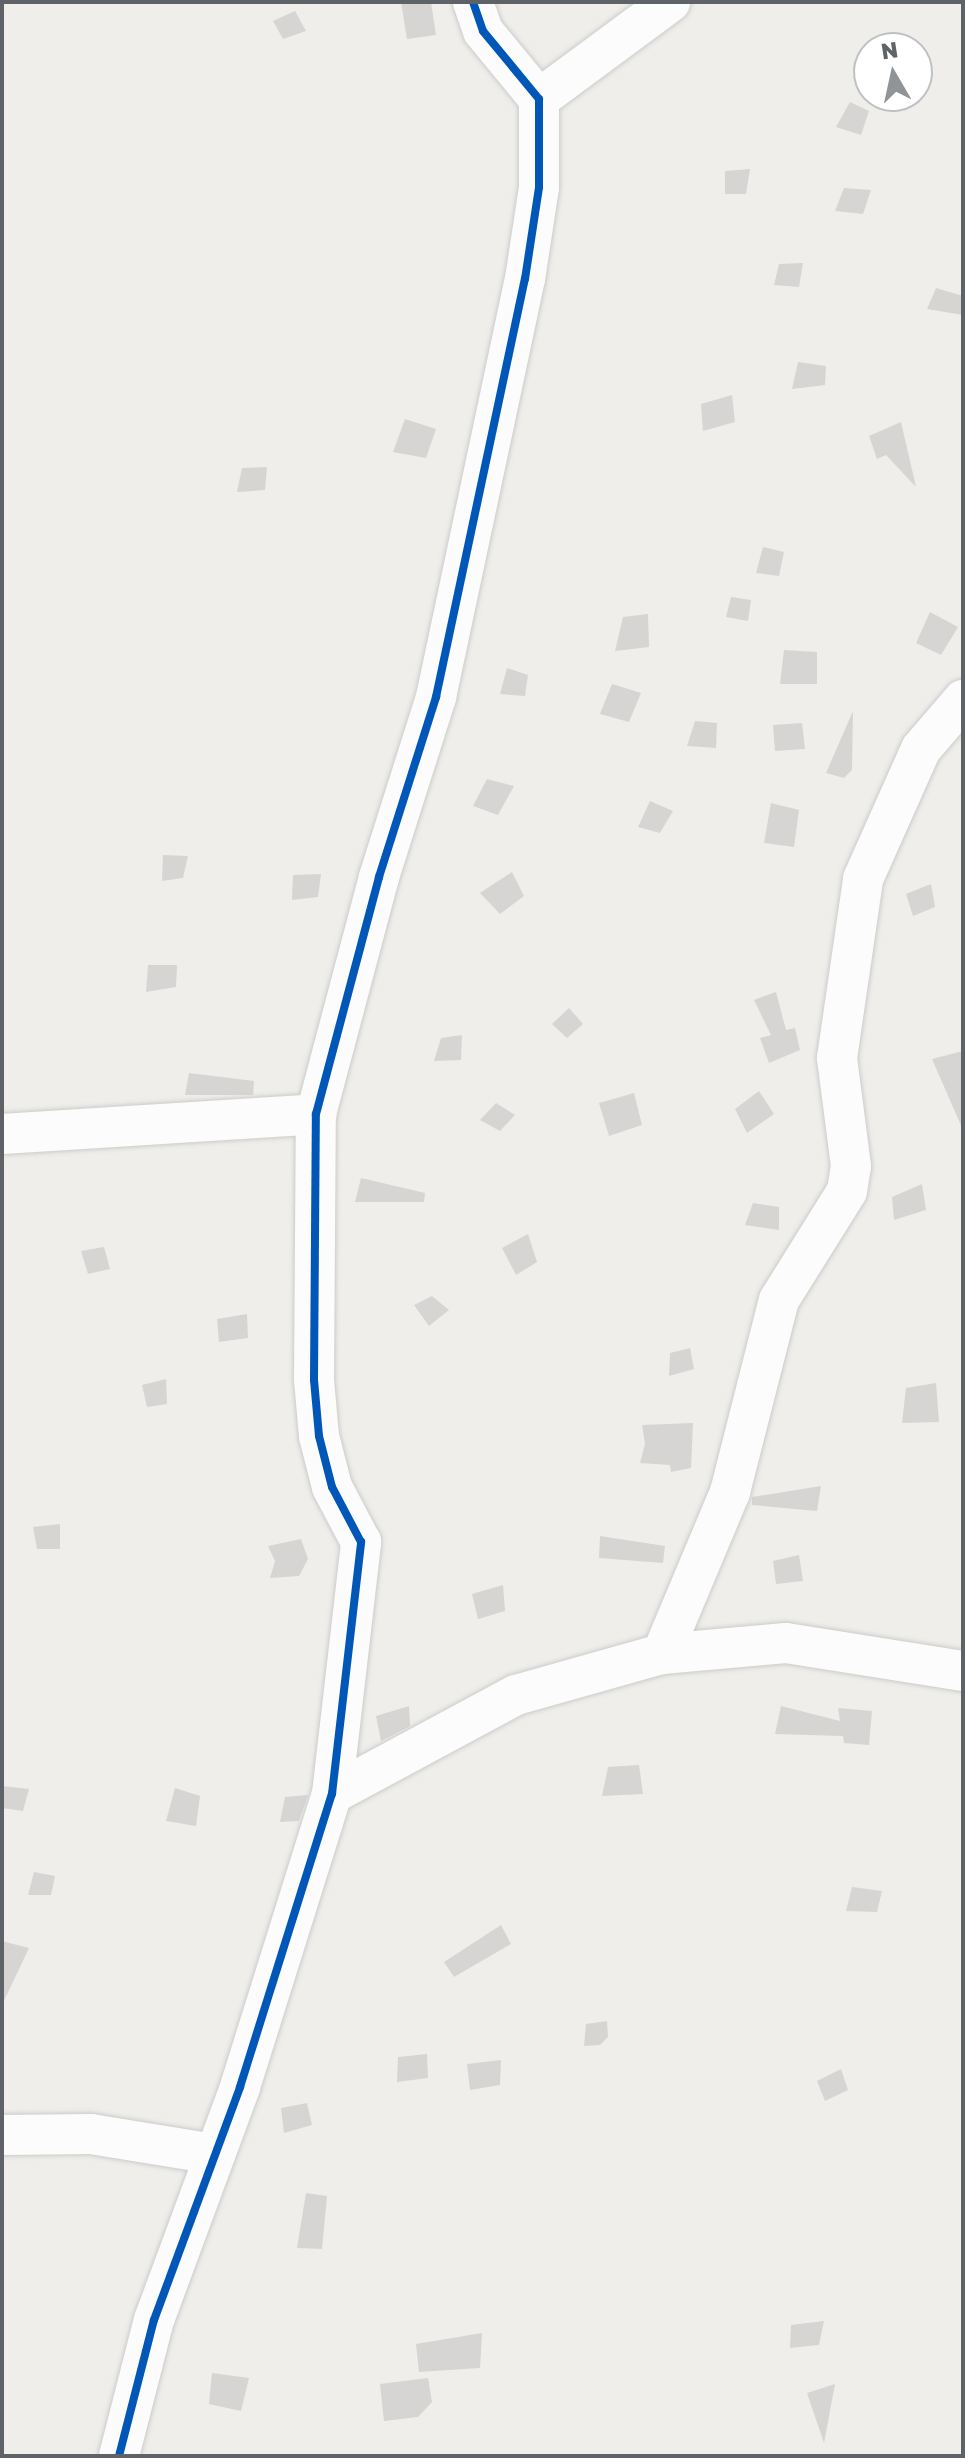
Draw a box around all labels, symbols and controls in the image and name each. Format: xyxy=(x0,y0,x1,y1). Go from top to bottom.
north arrow xyxy=(853,32,933,112)
text: N xyxy=(879,35,900,64)

